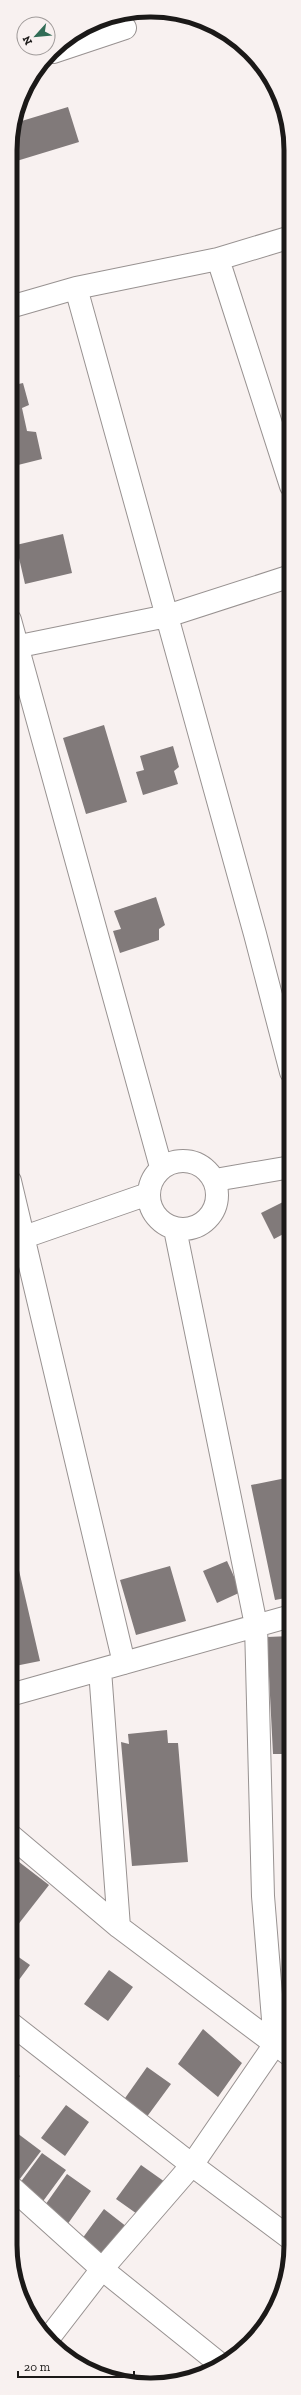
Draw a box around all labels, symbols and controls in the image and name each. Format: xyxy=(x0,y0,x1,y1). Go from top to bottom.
north arrow xyxy=(16,16,56,56)
text: N xyxy=(20,33,35,47)
scale bar xyxy=(18,2353,134,2379)
text: 20 m xyxy=(24,2360,51,2374)

